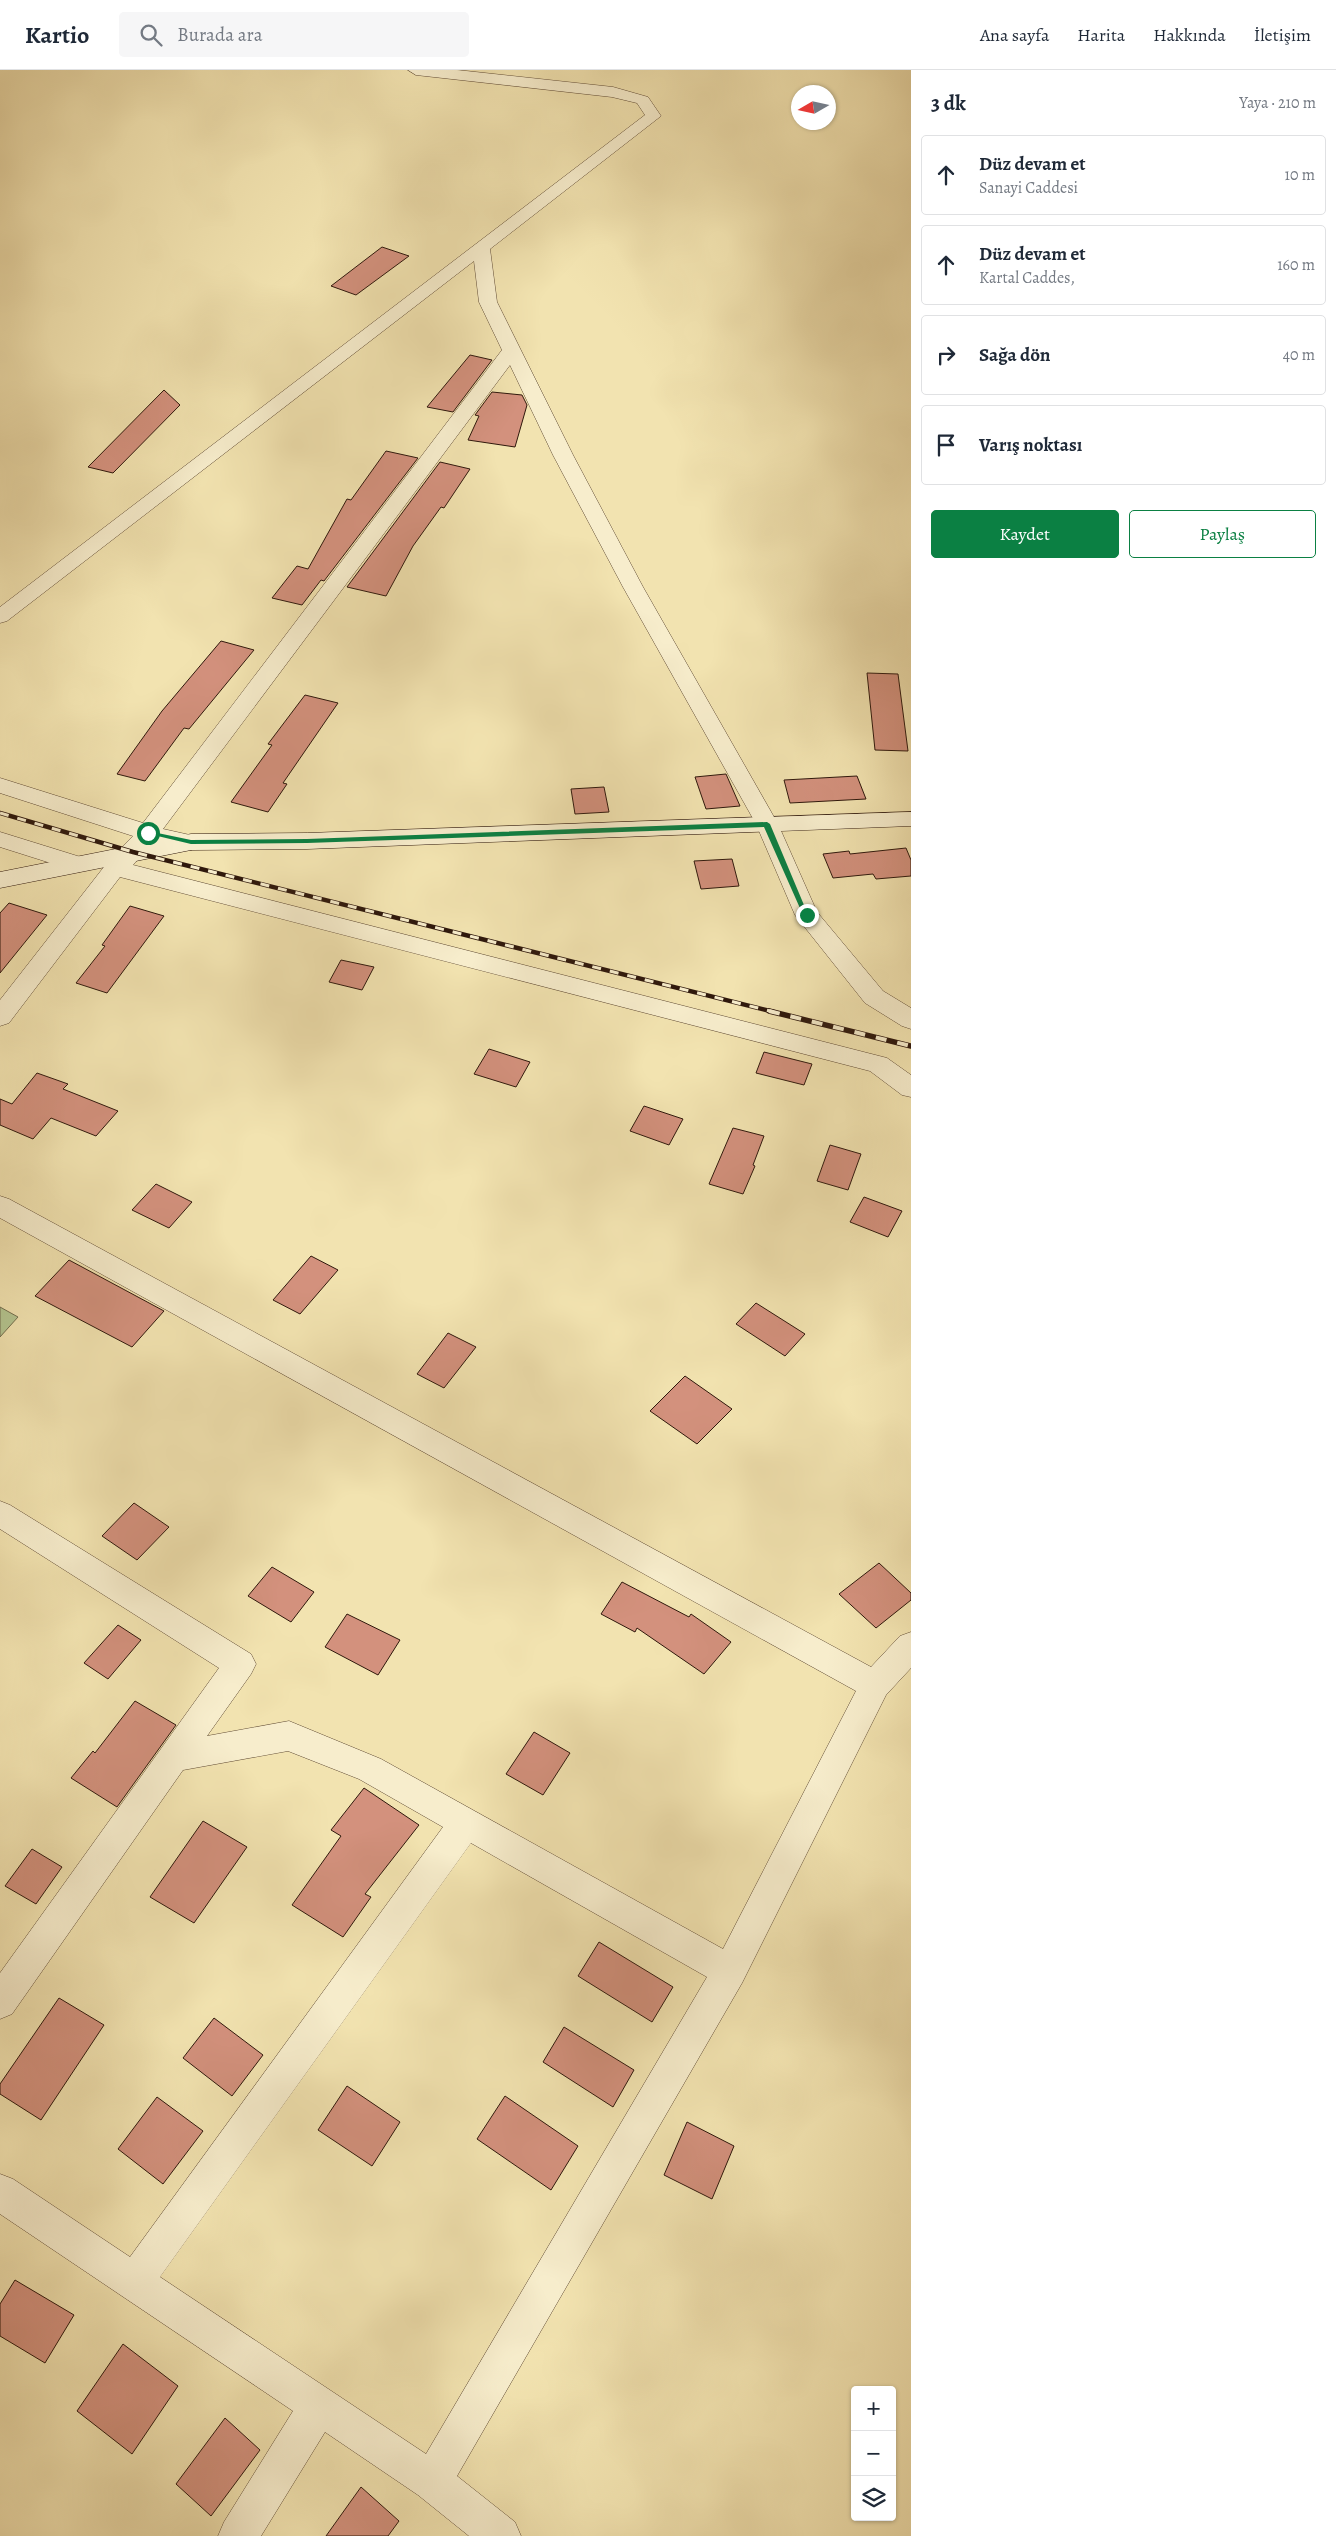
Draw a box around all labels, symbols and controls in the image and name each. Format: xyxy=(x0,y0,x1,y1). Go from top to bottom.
search box xyxy=(119,12,469,57)
text: Kartio xyxy=(25,19,89,51)
icon: search xyxy=(137,21,165,49)
text: Burada ara xyxy=(177,22,263,48)
text: Ana sayfa xyxy=(980,23,1049,47)
text: Harita xyxy=(1077,23,1125,47)
text: Hakkında xyxy=(1153,23,1226,47)
text: İletişim xyxy=(1254,23,1311,47)
north arrow xyxy=(791,85,836,130)
text: 3 dk xyxy=(931,89,966,117)
text: Yaya · 210 m xyxy=(1239,92,1316,114)
text: Düz devam et xyxy=(979,151,1086,177)
icon: ahead xyxy=(932,161,960,189)
text: 10 m xyxy=(1285,164,1315,186)
text: Sanayi Caddesi xyxy=(979,177,1078,199)
text: Düz devam et xyxy=(979,241,1086,267)
icon: ahead xyxy=(932,251,960,279)
text: 160 m xyxy=(1277,254,1315,276)
text: Kartal Caddes, xyxy=(979,267,1075,289)
icon: right xyxy=(932,341,960,369)
text: Sağa dön xyxy=(979,342,1051,368)
text: 40 m xyxy=(1283,344,1315,366)
icon: arrive xyxy=(932,431,960,459)
text: Varış noktası xyxy=(979,432,1082,458)
button: Kaydet xyxy=(931,510,1119,558)
button: Paylaş xyxy=(1129,510,1316,558)
route start xyxy=(137,822,160,845)
route end xyxy=(796,904,819,927)
map controls xyxy=(851,2386,896,2521)
button: + xyxy=(851,2386,896,2431)
button: − xyxy=(851,2431,896,2476)
button: layers xyxy=(851,2476,896,2521)

